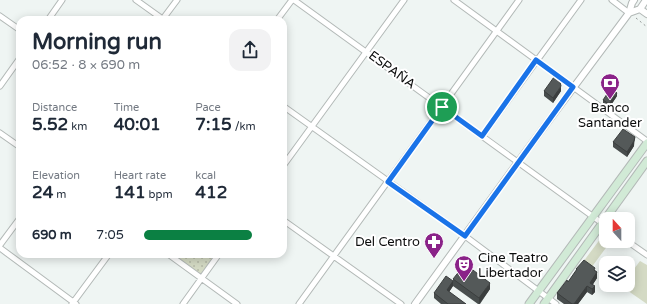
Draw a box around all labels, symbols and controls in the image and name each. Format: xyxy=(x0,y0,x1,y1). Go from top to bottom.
text: Morning run xyxy=(32,29,162,55)
button: share xyxy=(229,29,271,71)
street label: ESPAÑA xyxy=(365,48,419,93)
text: 06:52 · 8 × 690 m xyxy=(32,57,140,73)
bank icon: Banco Santander xyxy=(599,72,621,100)
pin xyxy=(425,90,459,124)
icon: arrive xyxy=(431,96,453,118)
place label: Banco Santander xyxy=(578,100,642,131)
text: Distance xyxy=(32,101,77,114)
text: Time xyxy=(114,101,139,114)
text: Pace xyxy=(195,101,221,114)
text: 5.52 xyxy=(32,114,68,135)
text: 40:01 xyxy=(114,114,161,135)
text: 7:15 xyxy=(195,114,232,135)
text: km xyxy=(68,120,87,133)
text: /km xyxy=(232,120,256,133)
text: Elevation xyxy=(32,169,80,182)
text: Heart rate xyxy=(114,169,166,182)
text: kcal xyxy=(195,169,216,182)
text: 24 xyxy=(32,182,53,203)
text: 141 xyxy=(114,182,146,203)
text: 412 xyxy=(195,182,227,203)
text: m xyxy=(53,188,66,201)
text: bpm xyxy=(146,188,173,201)
north arrow xyxy=(599,212,635,248)
map controls xyxy=(599,212,635,292)
text: 690 m xyxy=(32,227,72,243)
text: 7:05 xyxy=(96,227,124,243)
pharmacy icon: Del Centro xyxy=(423,231,445,259)
place label: Del Centro xyxy=(355,234,420,250)
place label: Cine Teatro Libertador xyxy=(478,250,548,281)
theatre icon: Cine Teatro Libertador xyxy=(453,254,475,282)
button: layers xyxy=(599,256,635,292)

